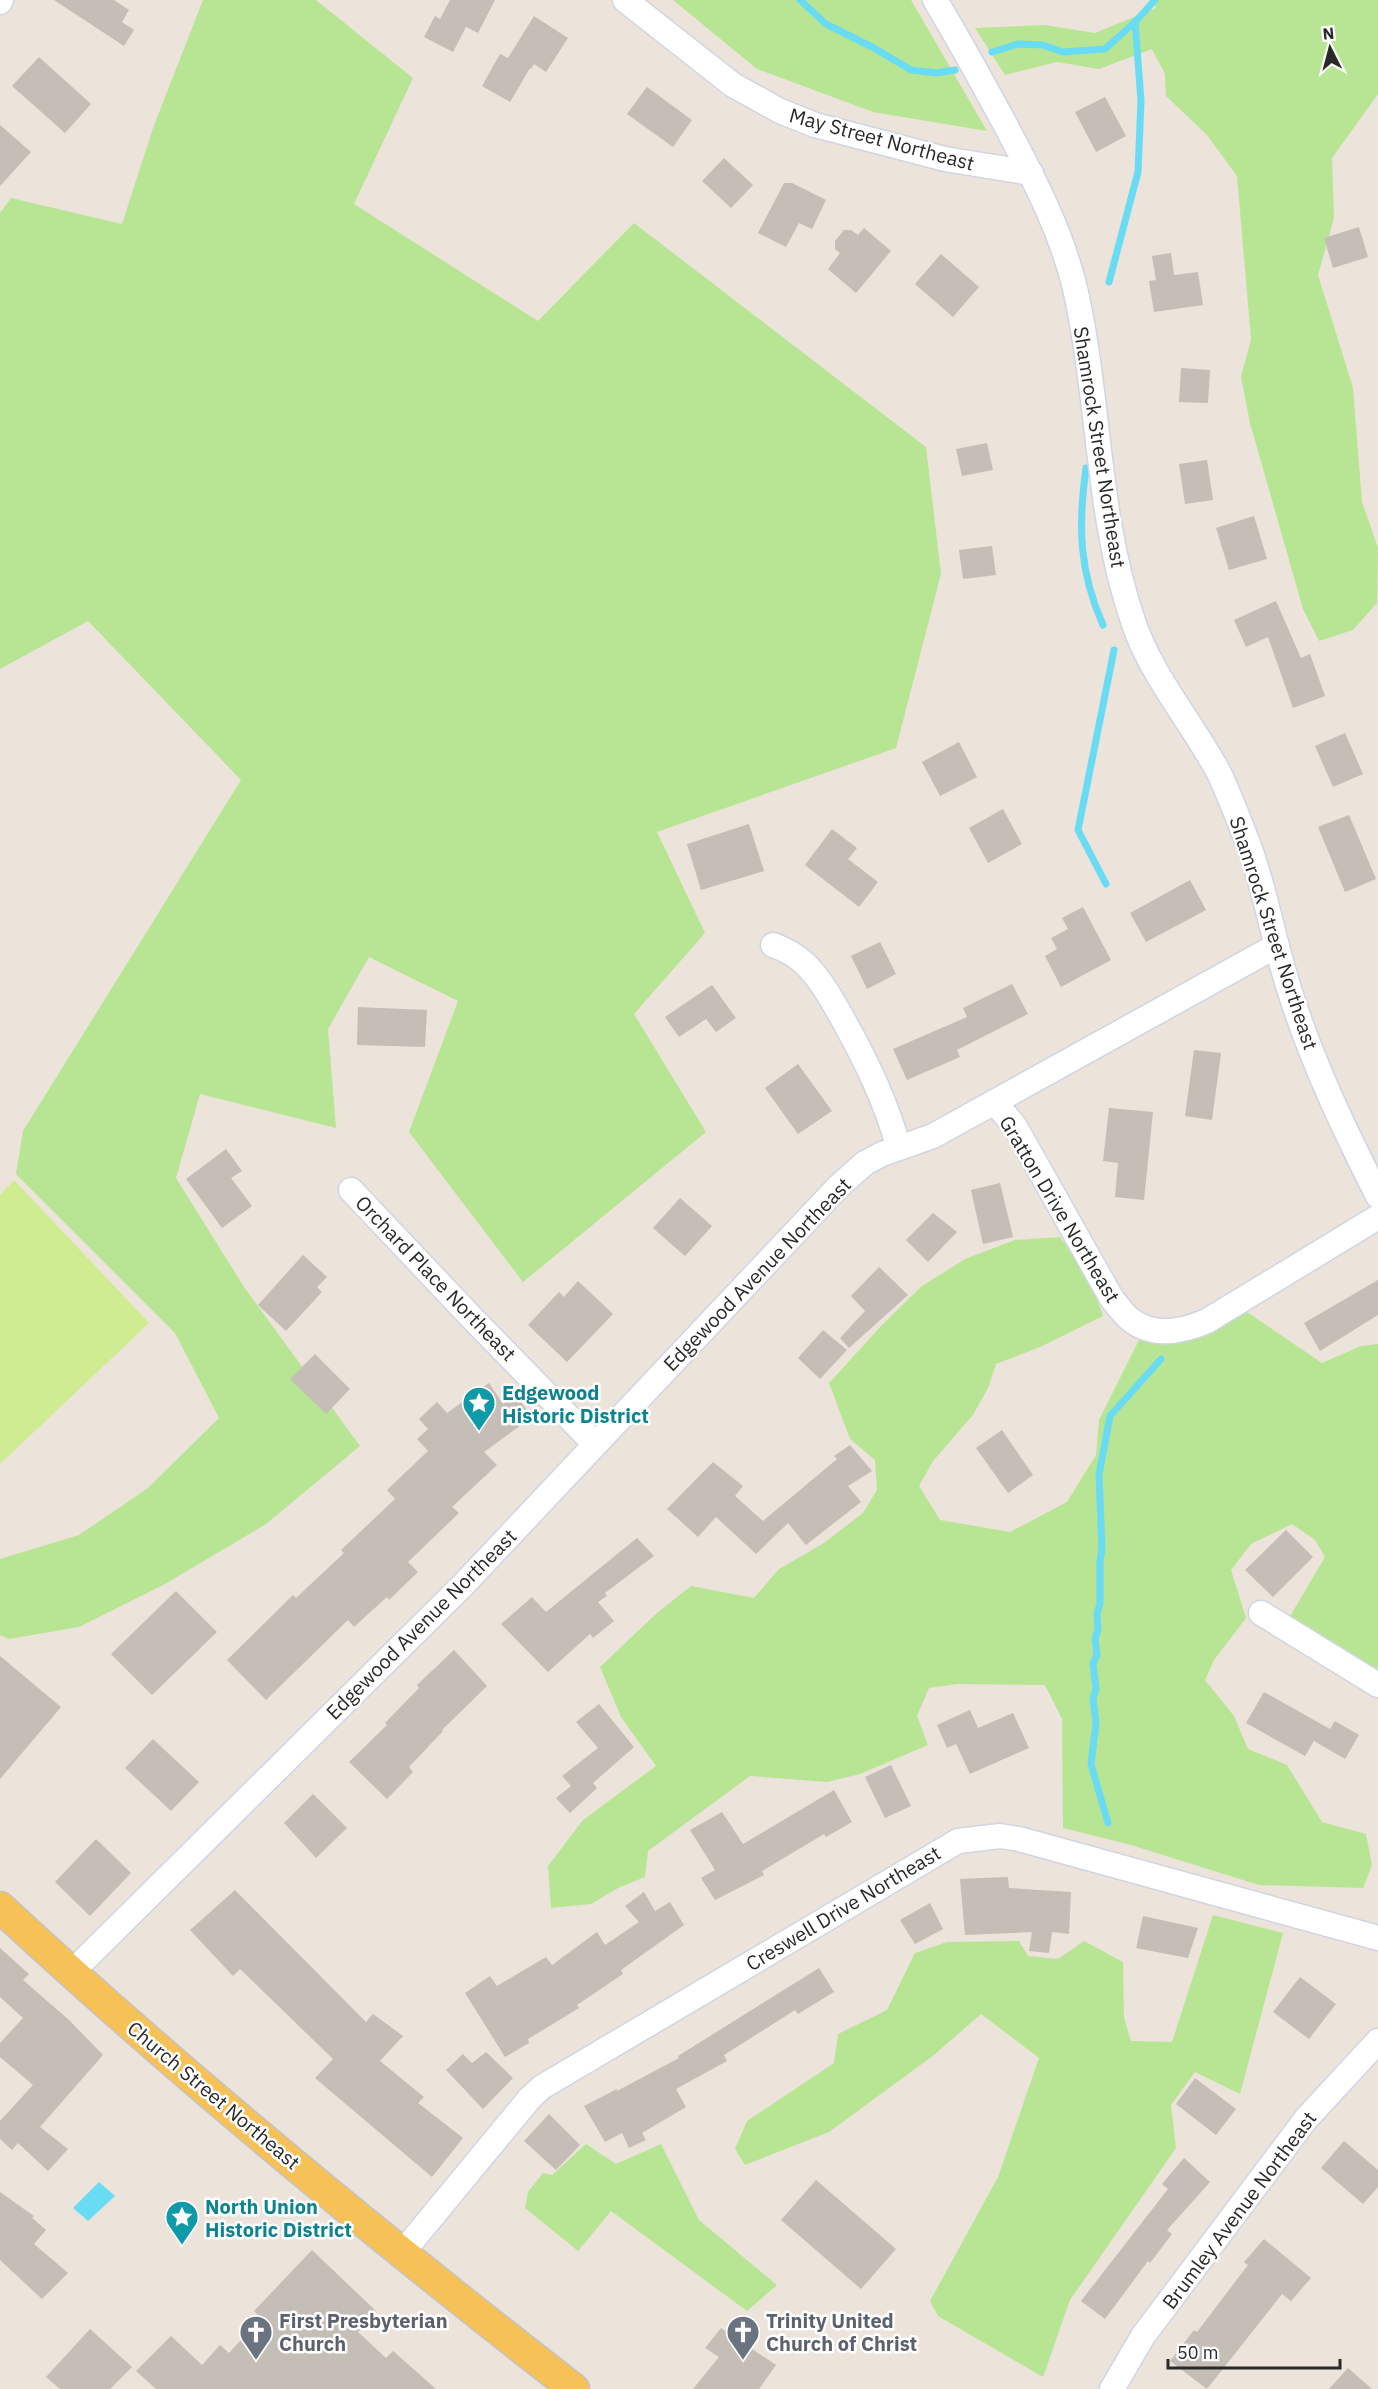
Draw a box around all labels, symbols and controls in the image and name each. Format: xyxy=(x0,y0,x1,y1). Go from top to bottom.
north arrow xyxy=(1300,18,1360,78)
text: N xyxy=(1322,23,1335,44)
street label: May Street Northeast xyxy=(786,101,978,177)
street label: Shamrock Street Northeast xyxy=(1068,324,1132,570)
street label: Shamrock Street Northeast xyxy=(1223,813,1325,1053)
street label: Gratton Drive Northeast xyxy=(993,1111,1127,1307)
street label: Edgewood Avenue Northeast xyxy=(657,1171,857,1377)
street label: Orchard Place Northeast xyxy=(350,1189,522,1367)
place label: Edgewood Historic District xyxy=(502,1379,649,1429)
place icon: Edgewood Historic District xyxy=(461,1385,497,1432)
street label: Edgewood Avenue Northeast xyxy=(320,1523,522,1725)
street label: Creswell Drive Northeast xyxy=(741,1839,945,1977)
street label: Church Street Northeast xyxy=(122,2015,306,2175)
street label: Brumley Avenue Northeast xyxy=(1156,2106,1322,2314)
place label: North Union Historic District xyxy=(205,2193,352,2243)
place icon: North Union Historic District xyxy=(164,2199,200,2246)
place label: First Presbyterian Church xyxy=(279,2307,448,2357)
place label: Trinity United Church of Christ xyxy=(766,2307,917,2357)
church icon: First Presbyterian Church xyxy=(238,2314,274,2361)
church icon: Trinity United Church of Christ xyxy=(725,2314,761,2361)
scale bar xyxy=(1168,2332,1340,2370)
text: 50 m xyxy=(1177,2341,1219,2364)

